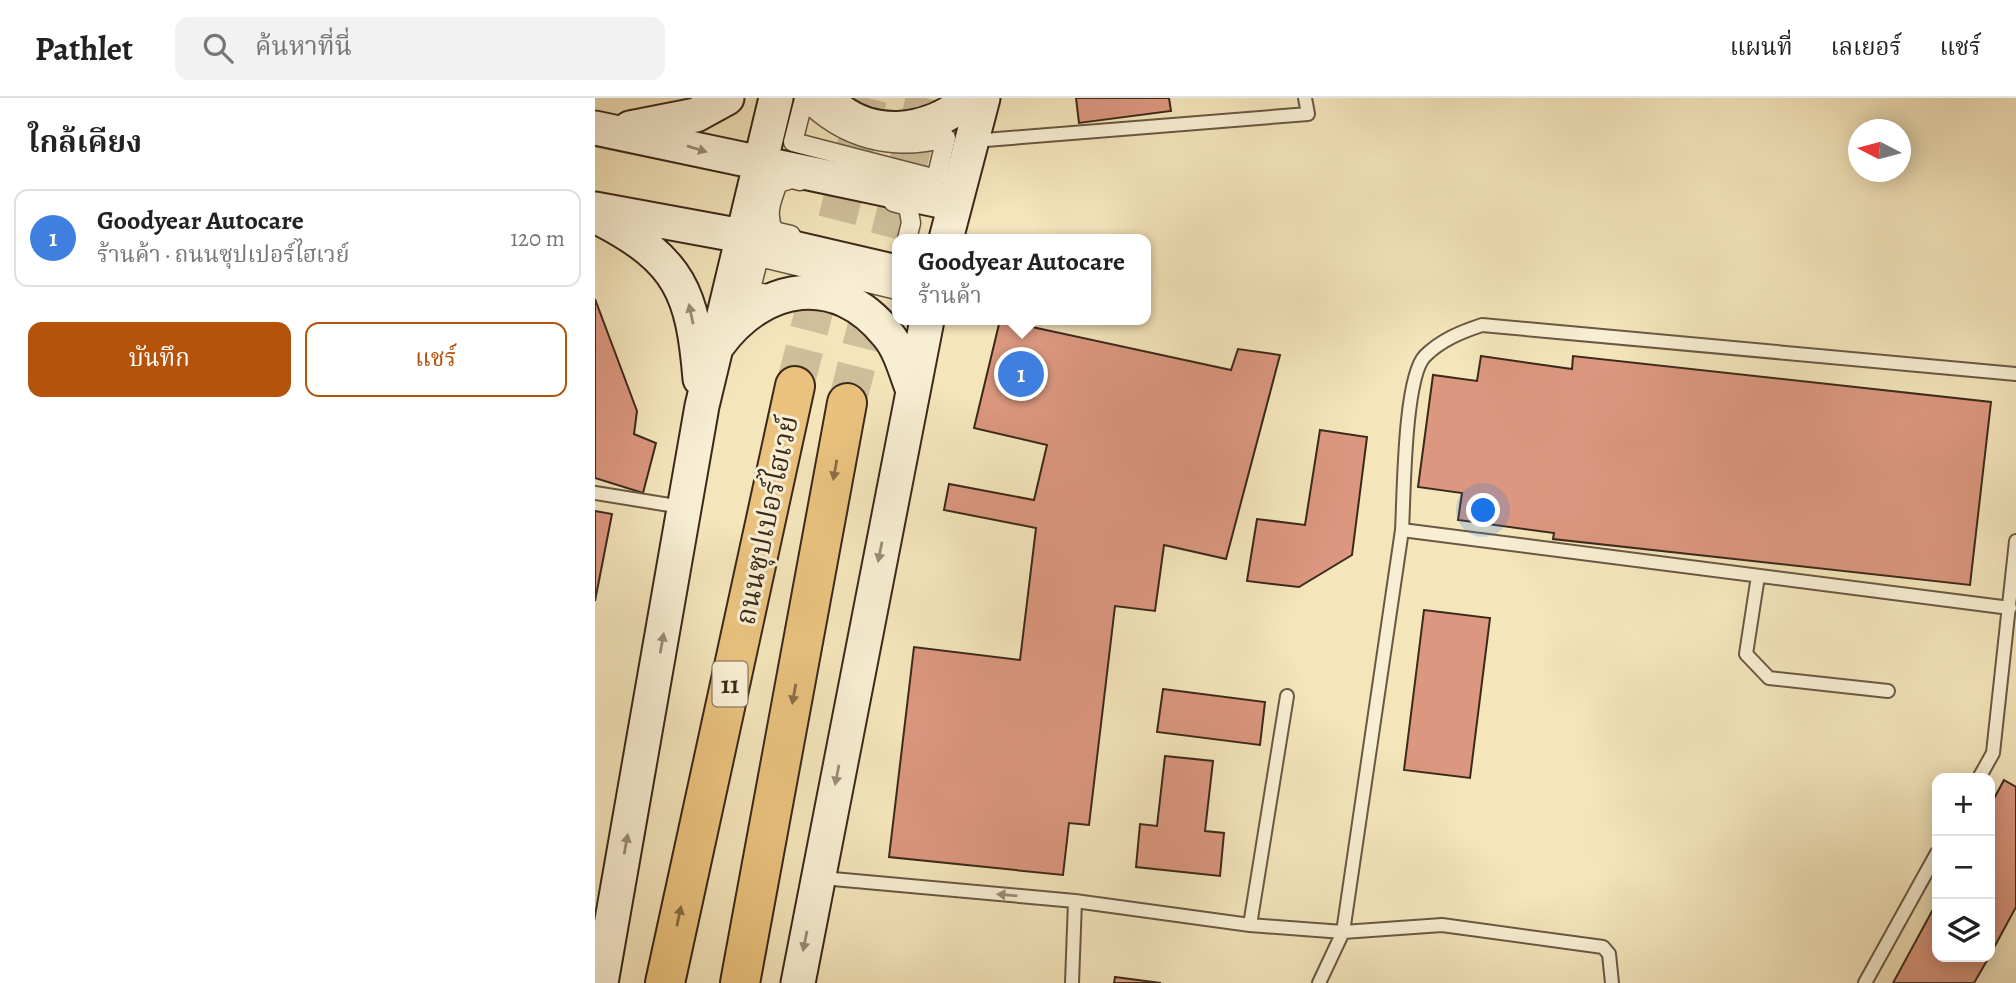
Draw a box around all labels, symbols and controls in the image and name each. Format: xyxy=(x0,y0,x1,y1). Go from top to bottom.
search box xyxy=(175,17,665,80)
text: Pathlet xyxy=(35,26,133,71)
icon: search xyxy=(199,29,237,67)
text: ค้นหาที่นี่ xyxy=(255,29,352,64)
text: แผนที่ xyxy=(1730,31,1793,63)
text: เลเยอร์ xyxy=(1831,31,1902,63)
text: แชร์ xyxy=(1940,31,1981,63)
north arrow xyxy=(1848,119,1911,182)
text: ใกล้เคียง xyxy=(28,122,142,162)
one-way arrow xyxy=(687,145,708,155)
text: Goodyear Autocare xyxy=(97,203,304,238)
text: 1 xyxy=(49,223,57,254)
text: 120 m xyxy=(510,223,565,254)
popup xyxy=(892,234,1151,325)
text: ร้านค้า · ถนนซุปเปอร์ไฮเวย์ xyxy=(97,239,349,270)
text: Goodyear Autocare xyxy=(918,244,1125,279)
text: ร้านค้า xyxy=(918,280,982,311)
one-way arrow xyxy=(685,303,696,325)
button: บันทึก xyxy=(28,322,291,397)
button: แชร์ xyxy=(305,322,567,397)
pin: 1 xyxy=(998,348,1044,400)
street label: ถนนซุปเปอร์ไฮเวย์ xyxy=(725,412,808,628)
one-way arrow xyxy=(829,459,840,481)
your location xyxy=(1466,493,1500,527)
one-way arrow xyxy=(875,541,886,563)
one-way arrow xyxy=(657,632,668,654)
road number: 11 xyxy=(713,662,747,706)
one-way arrow xyxy=(788,683,799,705)
one-way arrow xyxy=(831,764,842,786)
map controls xyxy=(1932,773,1995,962)
button: + xyxy=(1932,773,1995,836)
one-way arrow xyxy=(621,832,632,854)
button: − xyxy=(1932,836,1995,899)
one-way arrow xyxy=(996,889,1018,900)
button: layers xyxy=(1932,899,1995,962)
one-way arrow xyxy=(674,905,685,927)
one-way arrow xyxy=(800,930,811,952)

